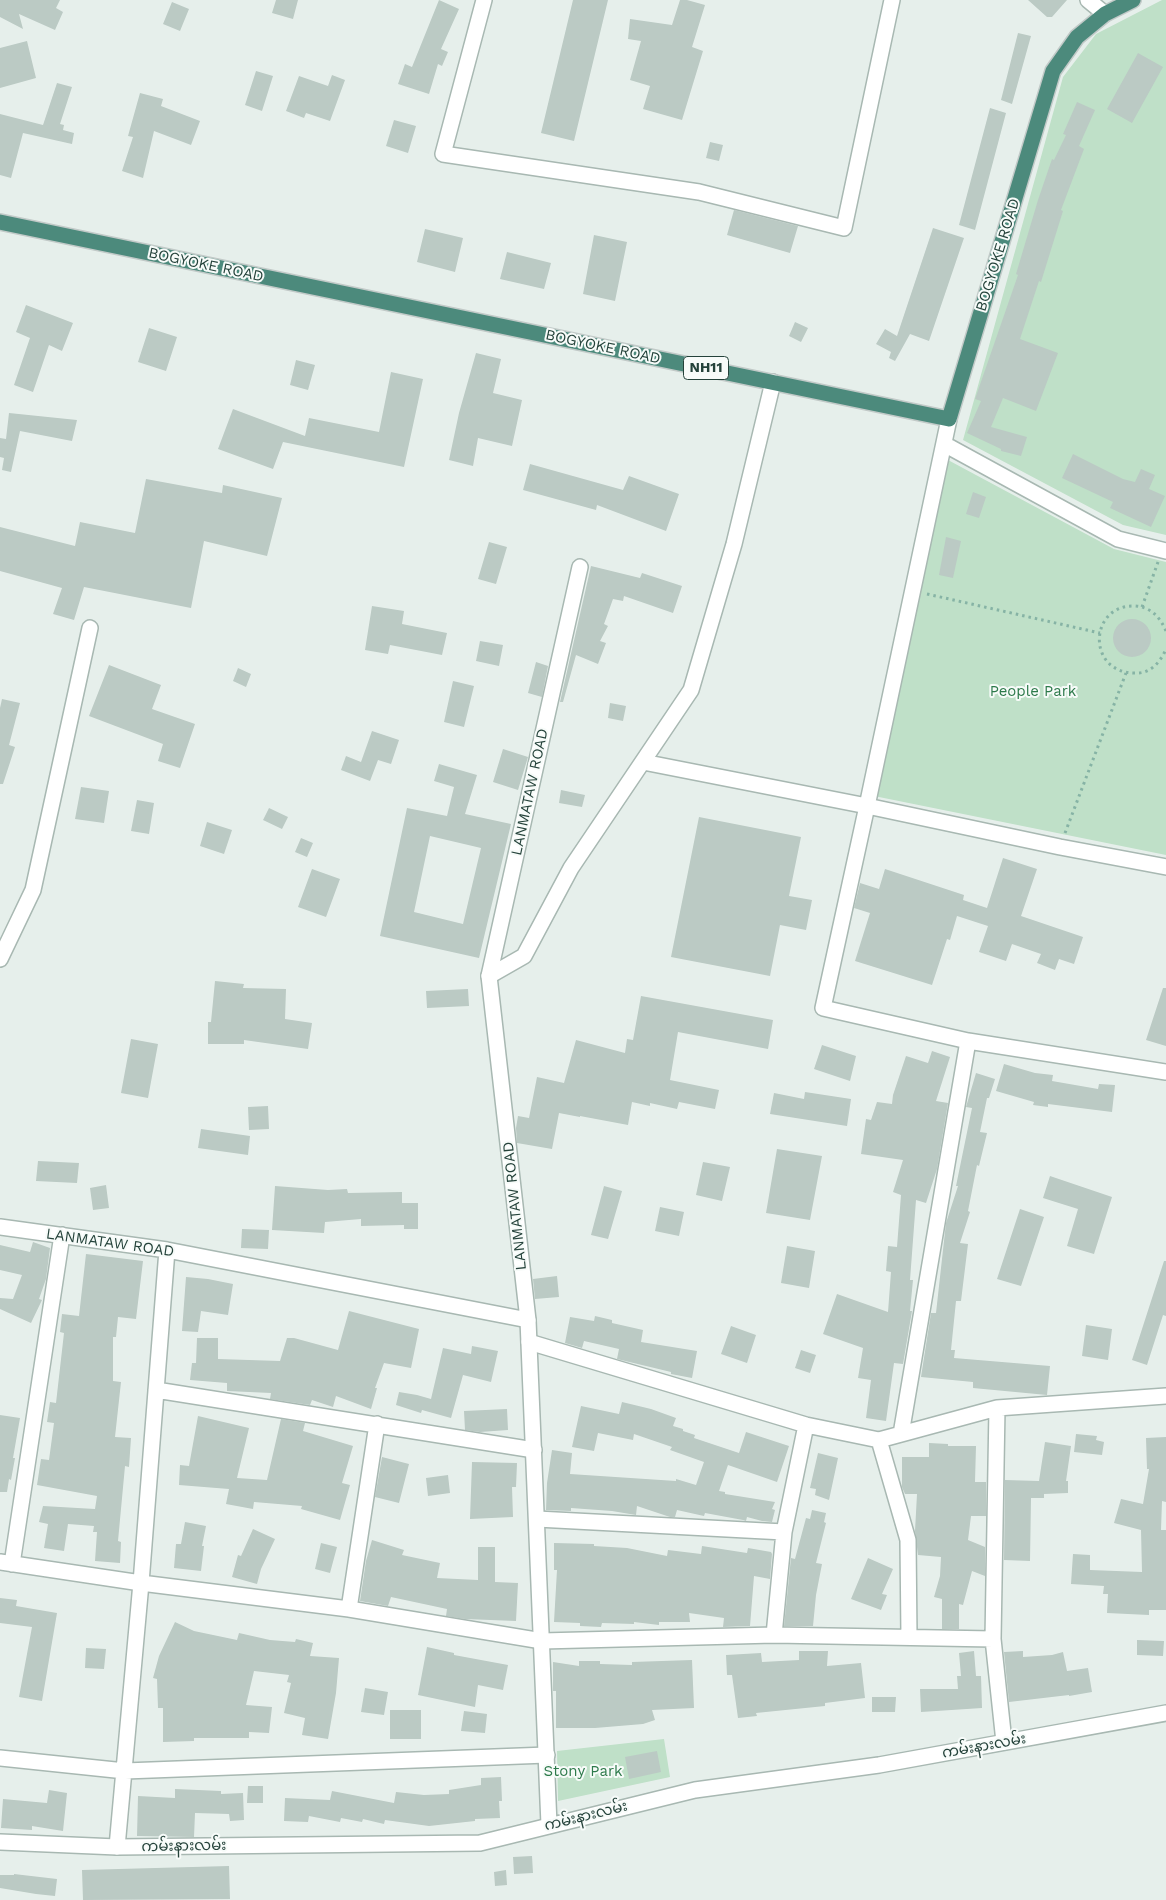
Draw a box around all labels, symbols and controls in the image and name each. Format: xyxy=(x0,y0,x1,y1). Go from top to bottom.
street label: BOGYOKE ROAD xyxy=(972,196,1024,314)
street label: BOGYOKE ROAD xyxy=(147,244,265,286)
street label: BOGYOKE ROAD xyxy=(544,326,662,368)
road number: NH11 xyxy=(684,356,728,379)
park label: People Park xyxy=(990,683,1076,701)
street label: LANMATAW ROAD xyxy=(508,727,552,857)
street label: LANMATAW ROAD xyxy=(499,1141,531,1271)
street label: LANMATAW ROAD xyxy=(45,1225,175,1261)
street label: ကမ်းနားလမ်း xyxy=(941,1730,1027,1762)
park label: Stony Park xyxy=(543,1763,623,1781)
street label: ကမ်းနားလမ်း xyxy=(543,1797,629,1835)
street label: ကမ်းနားလမ်း xyxy=(141,1836,227,1856)

